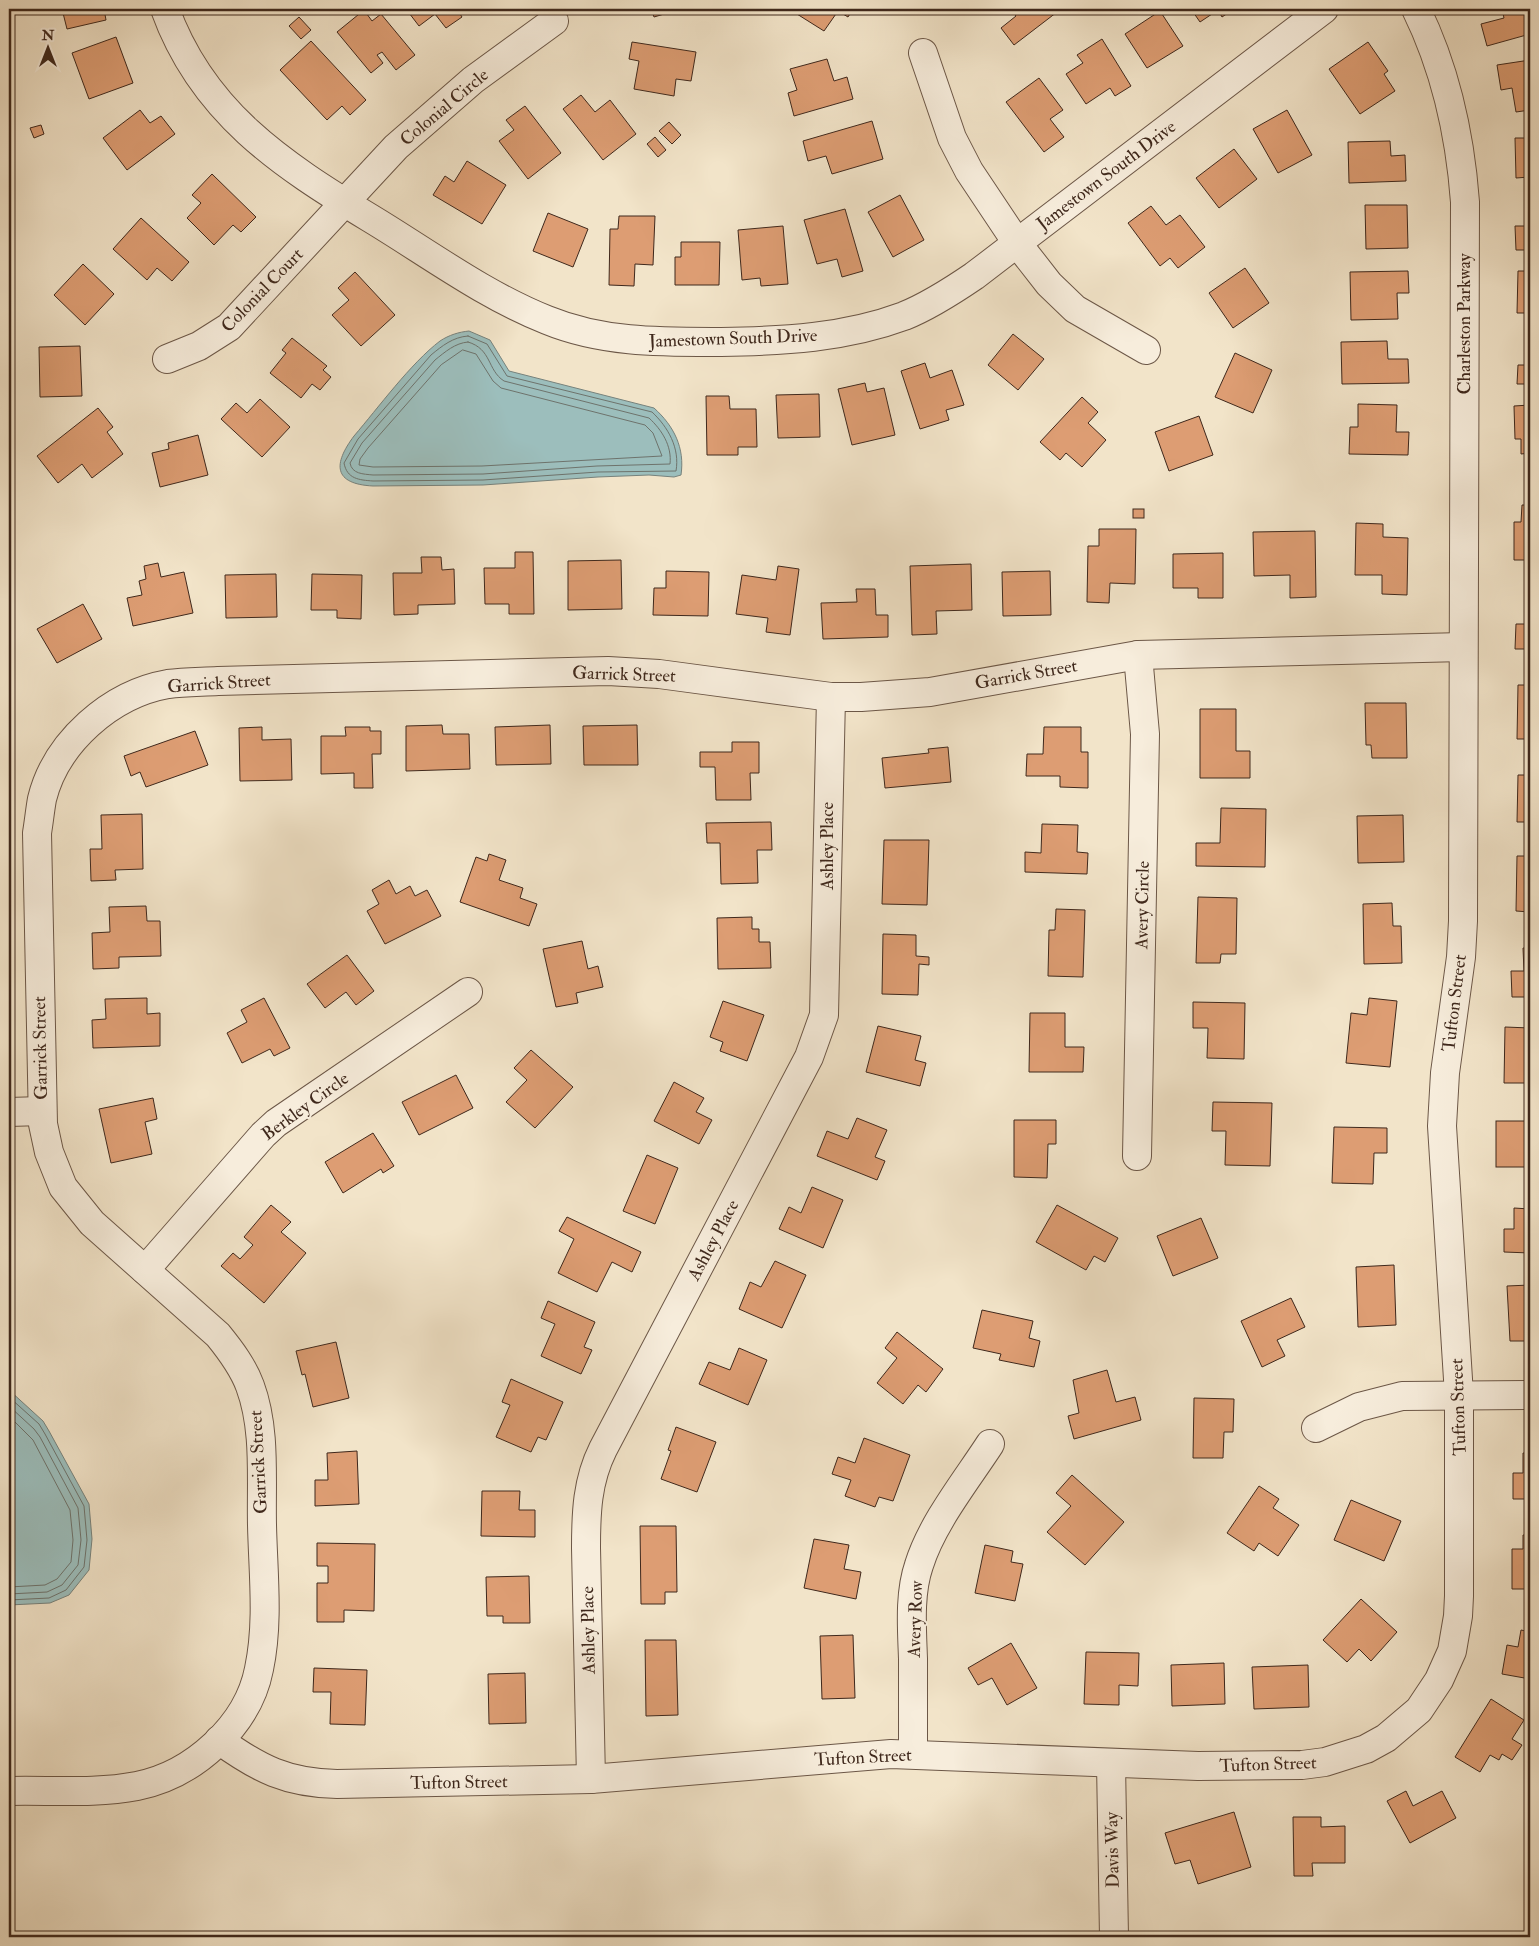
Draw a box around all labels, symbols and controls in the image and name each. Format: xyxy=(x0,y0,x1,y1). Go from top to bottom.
north arrow xyxy=(22,22,72,72)
text: N xyxy=(41,27,55,44)
street label: Colonial Circle xyxy=(395,63,494,151)
street label: Jamestown South Drive xyxy=(1031,115,1181,236)
street label: Colonial Court xyxy=(216,243,308,337)
street label: Charleston Parkway xyxy=(1453,252,1476,395)
street label: Jamestown South Drive xyxy=(647,324,818,353)
street label: Garrick Street xyxy=(973,654,1079,695)
street label: Garrick Street xyxy=(572,661,676,688)
street label: Garrick Street xyxy=(167,668,272,699)
street label: Ashley Place xyxy=(816,801,839,891)
street label: Avery Circle xyxy=(1130,860,1155,950)
street label: Tufton Street xyxy=(1437,953,1472,1053)
street label: Garrick Street xyxy=(28,996,53,1100)
street label: Berkley Circle xyxy=(257,1067,354,1146)
street label: Ashley Place xyxy=(682,1196,744,1285)
street label: Tufton Street xyxy=(1445,1358,1472,1456)
street label: Garrick Street xyxy=(244,1409,273,1514)
street label: Avery Row xyxy=(903,1579,928,1659)
street label: Ashley Place xyxy=(576,1585,601,1675)
street label: Tufton Street xyxy=(814,1743,912,1772)
street label: Tufton Street xyxy=(1219,1751,1317,1778)
street label: Tufton Street xyxy=(410,1770,508,1795)
street label: Davis Way xyxy=(1100,1811,1125,1888)

